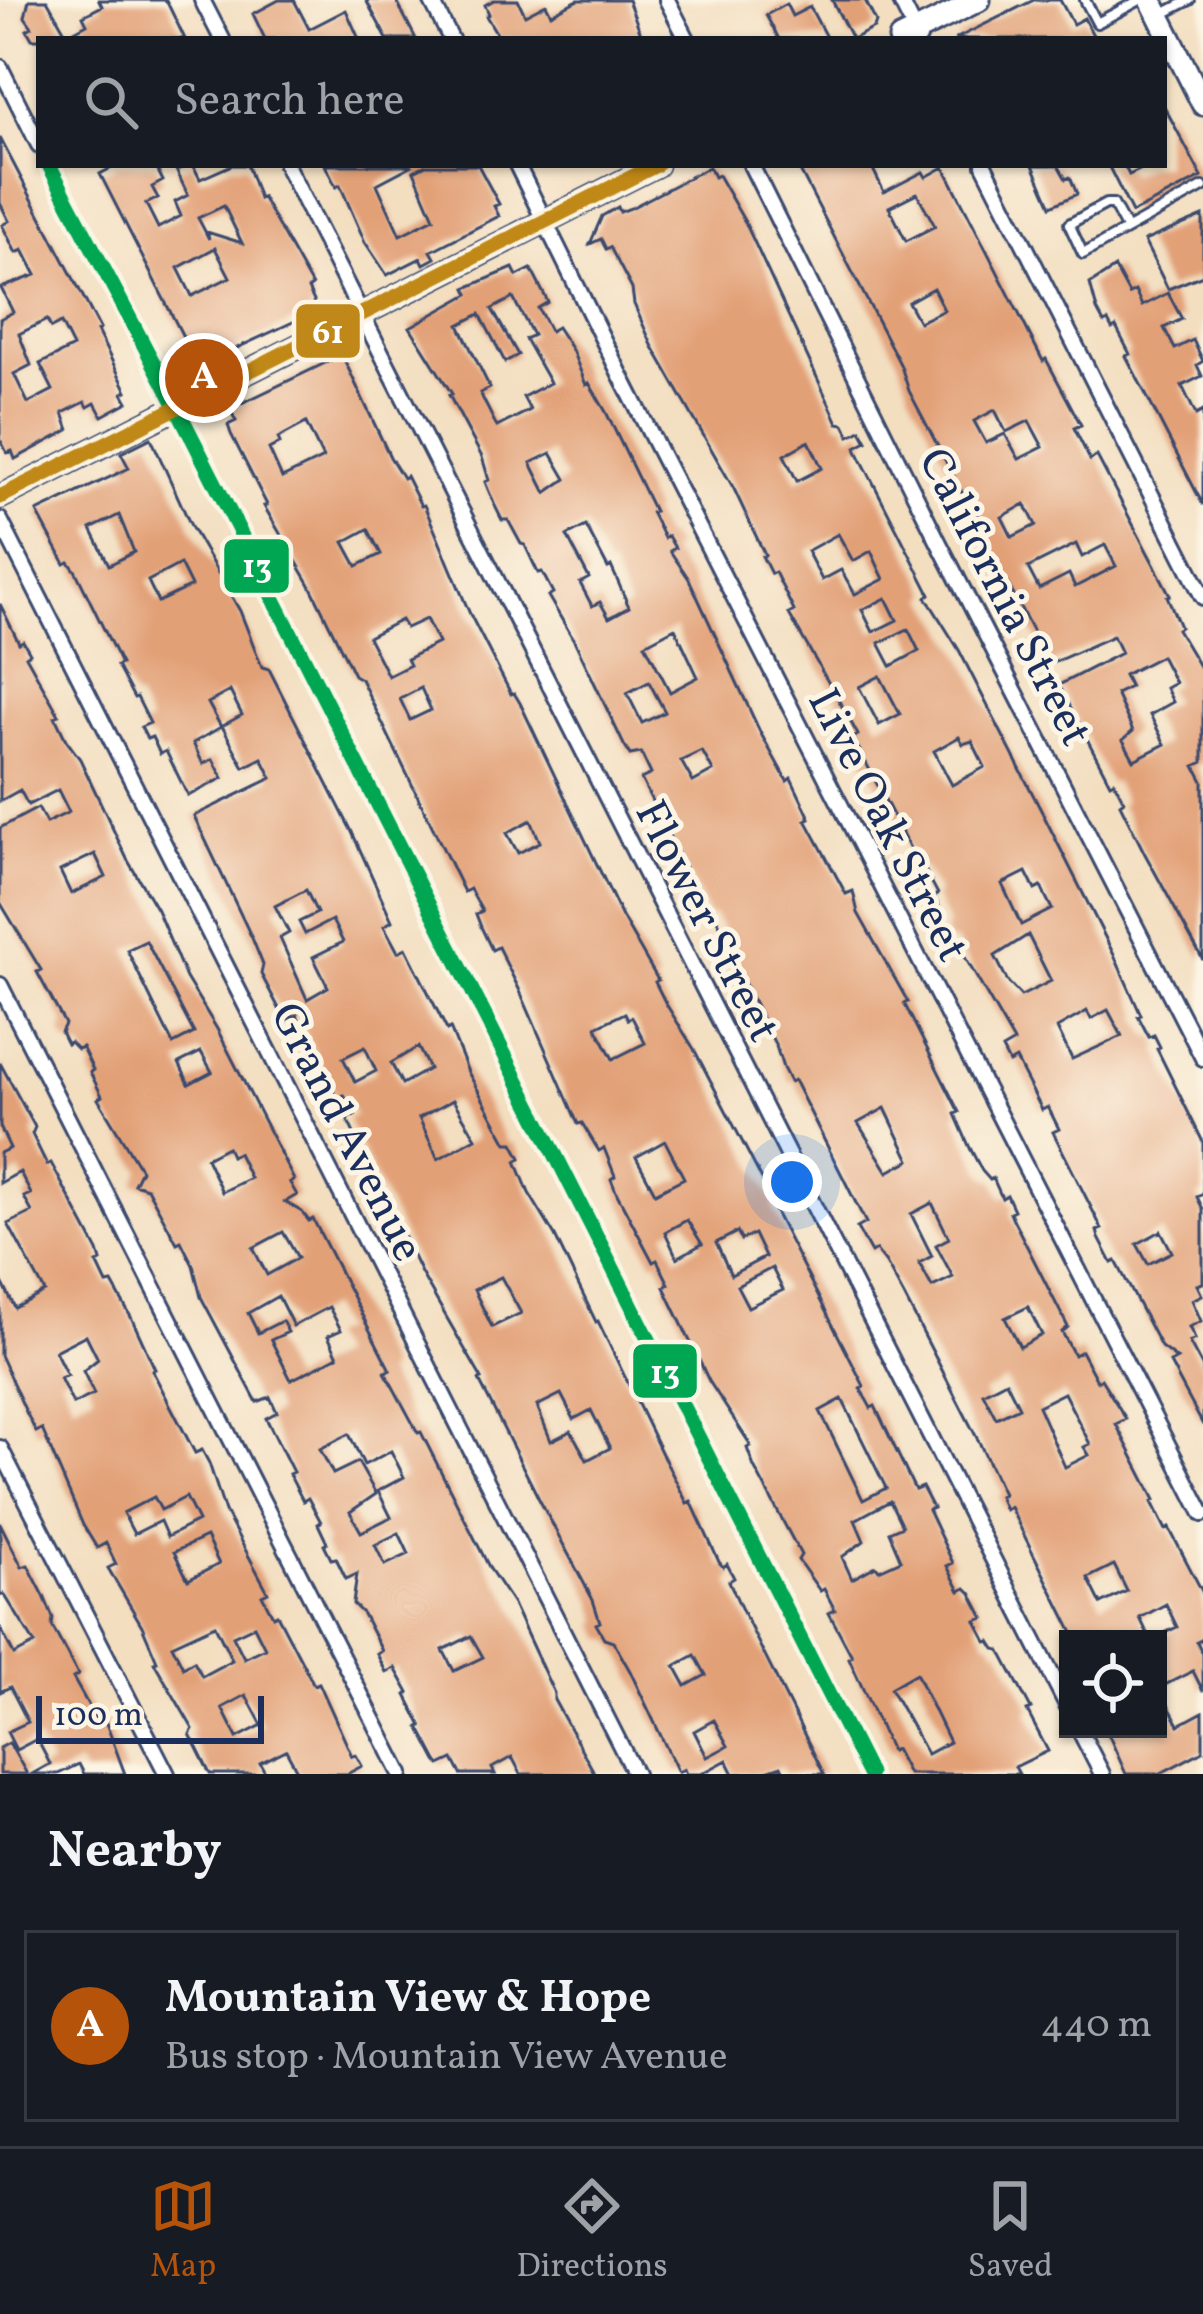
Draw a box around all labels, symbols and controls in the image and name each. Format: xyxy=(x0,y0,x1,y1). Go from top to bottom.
search box xyxy=(36,36,1167,168)
icon: search xyxy=(78,69,144,135)
text: Search here xyxy=(174,71,405,134)
line badge: 61 xyxy=(294,302,362,360)
text: 61 xyxy=(312,312,344,358)
pin: A xyxy=(165,333,243,423)
street label: California Street xyxy=(901,438,1105,758)
line badge: 13 xyxy=(222,537,291,595)
text: 13 xyxy=(242,546,272,592)
street label: Live Oak Street xyxy=(790,678,982,974)
street label: Flower Street xyxy=(617,790,793,1054)
street label: Grand Avenue xyxy=(253,993,437,1273)
your location xyxy=(762,1152,822,1212)
line badge: 13 xyxy=(631,1342,699,1400)
text: 13 xyxy=(650,1352,680,1398)
map controls xyxy=(1059,1630,1167,1738)
button: locate xyxy=(1059,1630,1167,1738)
scale bar xyxy=(36,1690,264,1743)
text: 100 m xyxy=(54,1694,143,1740)
text: Nearby xyxy=(48,1817,222,1888)
text: Mountain View & Hope xyxy=(165,1968,651,2031)
text: A xyxy=(76,1999,104,2053)
text: 440 m xyxy=(1040,1999,1152,2053)
text: Bus stop · Mountain View Avenue xyxy=(165,2031,727,2085)
tab: Map xyxy=(150,2173,216,2291)
tab: Directions xyxy=(516,2173,668,2291)
tab: Saved xyxy=(968,2173,1053,2291)

